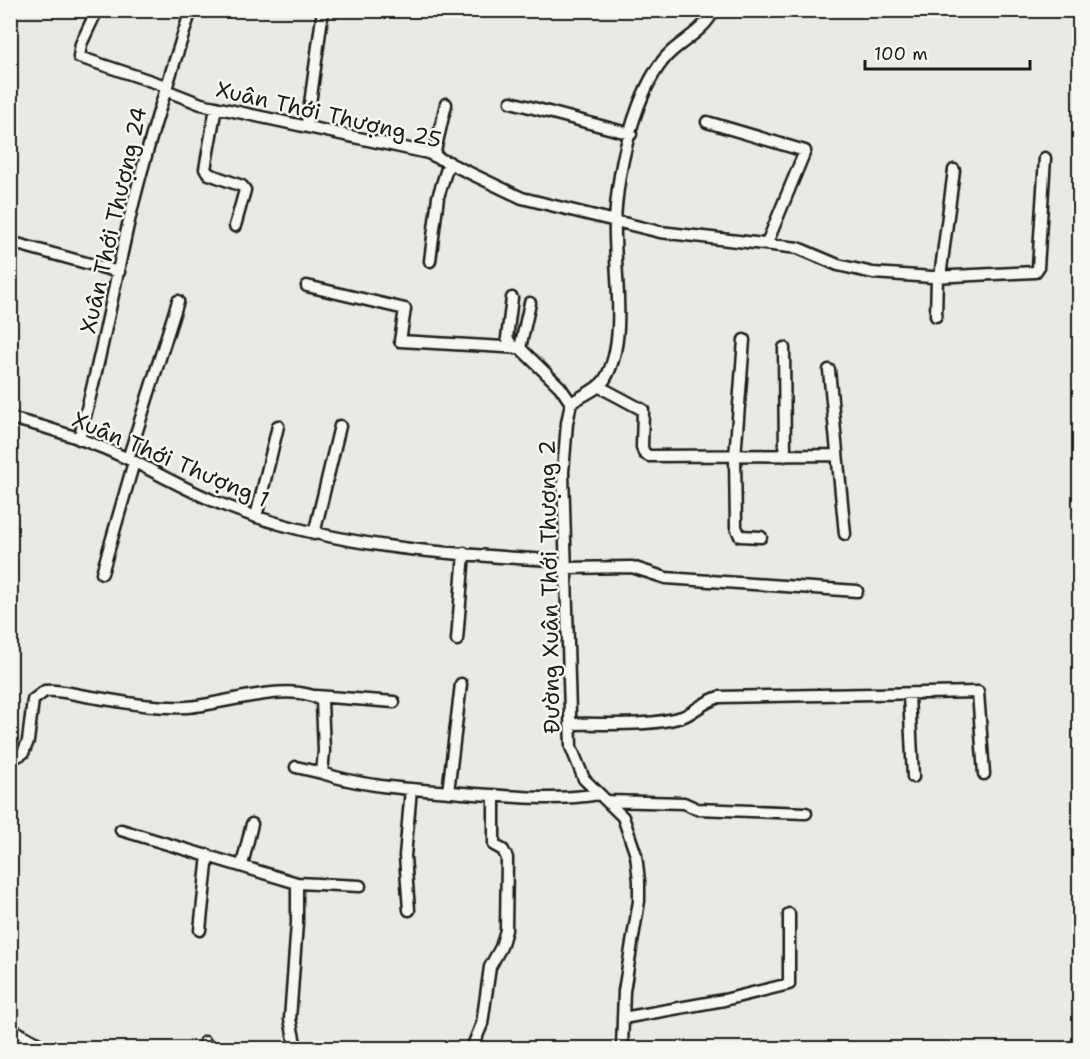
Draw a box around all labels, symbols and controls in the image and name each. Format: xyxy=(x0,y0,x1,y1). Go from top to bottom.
scale bar xyxy=(865,33,1030,71)
text: 100 m xyxy=(874,42,928,66)
street label: Xuân Thới Thượng 25 xyxy=(213,74,444,155)
street label: Xuân Thới Thượng 24 xyxy=(73,104,154,336)
street label: Xuân Thới Thượng 1 xyxy=(68,405,274,514)
street label: Đường Xuân Thới Thượng 2 xyxy=(532,440,567,734)

